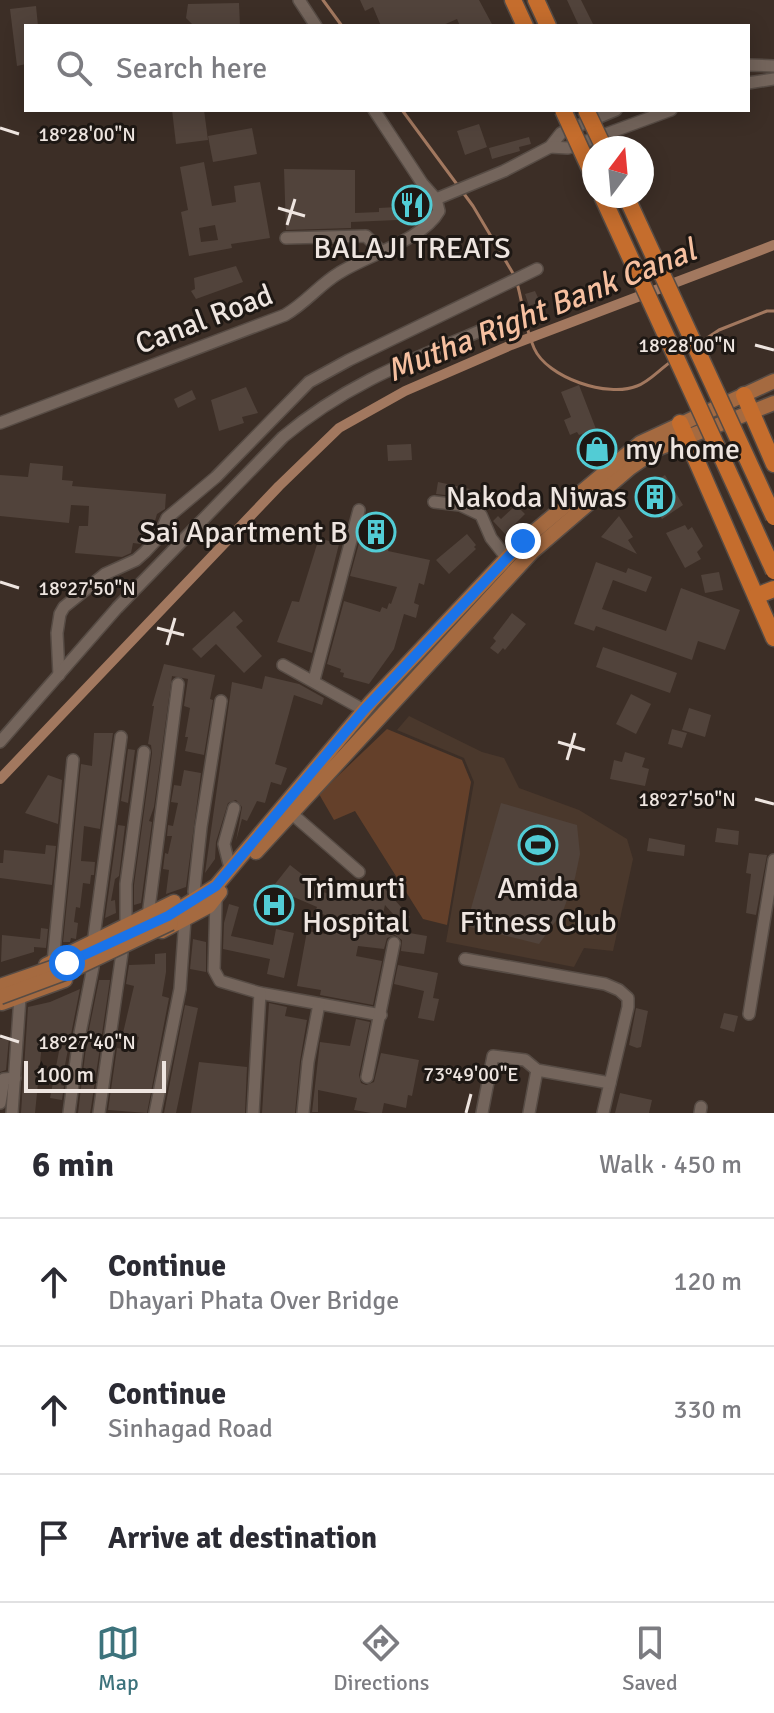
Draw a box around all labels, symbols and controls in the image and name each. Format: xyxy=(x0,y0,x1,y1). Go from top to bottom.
search box xyxy=(24,24,750,112)
icon: search xyxy=(52,46,96,90)
text: Search here xyxy=(116,50,267,87)
text: 18°28'00"N xyxy=(38,122,136,147)
north arrow xyxy=(582,136,654,208)
restaurant icon: BALAJI TREATS xyxy=(391,184,433,226)
place label: BALAJI TREATS xyxy=(313,230,511,267)
water label: Mutha Right Bank Canal xyxy=(381,230,704,390)
street label: Canal Road xyxy=(130,276,278,363)
text: 18°28'00"N xyxy=(638,333,736,358)
shop icon: my home xyxy=(576,428,618,470)
place label: my home xyxy=(625,431,740,468)
building icon: Nakoda Niwas xyxy=(634,476,676,518)
place label: Nakoda Niwas xyxy=(446,479,627,516)
building icon: Sai Apartment B xyxy=(355,511,397,553)
place label: Sai Apartment B xyxy=(139,514,348,551)
route end xyxy=(505,523,541,559)
text: 18°27'50"N xyxy=(38,576,136,601)
text: 18°27'50"N xyxy=(638,787,736,812)
sports icon: Amida Fitness Club xyxy=(517,824,559,866)
place label: Trimurti Hospital xyxy=(302,870,409,941)
place label: Amida Fitness Club xyxy=(459,870,617,941)
hospital icon: Trimurti Hospital xyxy=(253,884,295,926)
route start xyxy=(49,945,85,981)
text: 18°27'40"N xyxy=(38,1030,136,1055)
scale bar xyxy=(24,1057,166,1093)
text: 100 m xyxy=(36,1061,94,1088)
text: 73°49'00"E xyxy=(423,1062,519,1087)
text: 6 min xyxy=(32,1144,114,1186)
text: Walk · 450 m xyxy=(599,1149,742,1181)
text: Continue xyxy=(108,1248,226,1285)
icon: ahead xyxy=(32,1260,76,1304)
text: 120 m xyxy=(673,1266,742,1298)
text: Dhayari Phata Over Bridge xyxy=(108,1285,399,1317)
text: Continue xyxy=(108,1376,226,1413)
icon: ahead xyxy=(32,1388,76,1432)
text: 330 m xyxy=(673,1394,742,1426)
text: Sinhagad Road xyxy=(108,1413,273,1445)
icon: arrive xyxy=(32,1516,76,1560)
text: Arrive at destination xyxy=(108,1520,377,1557)
tab: Map xyxy=(96,1621,140,1696)
tab: Directions xyxy=(333,1621,429,1696)
tab: Saved xyxy=(622,1621,678,1696)

